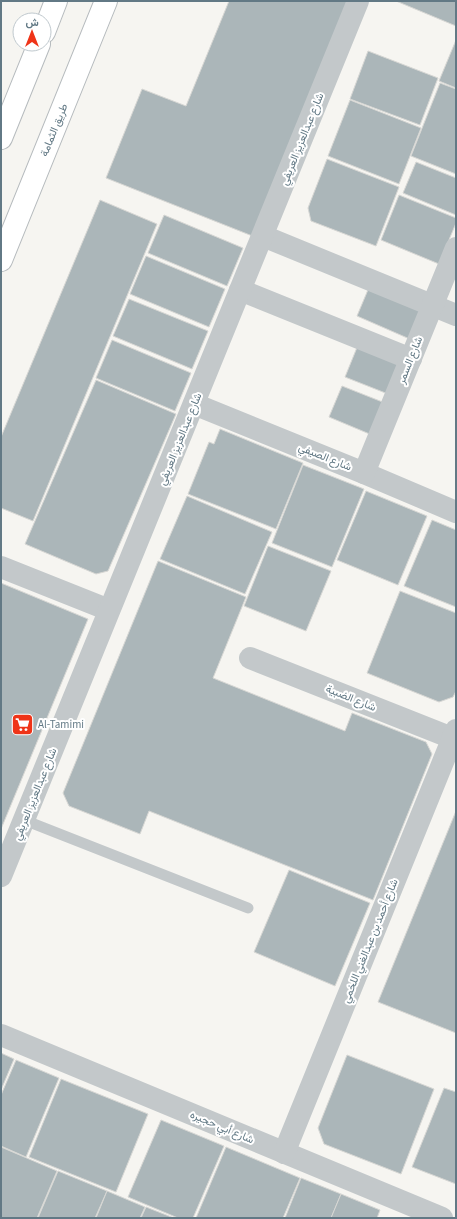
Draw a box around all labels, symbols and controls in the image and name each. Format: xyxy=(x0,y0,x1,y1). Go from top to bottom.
north arrow xyxy=(12,12,52,52)
text: ش xyxy=(25,15,39,30)
street label: شارع عبدالعزيز العريفي xyxy=(277,90,329,188)
street label: طريق الثمامة xyxy=(37,101,71,159)
street label: شارع السمر xyxy=(393,334,426,387)
street label: شارع عبدالعزيز العريفي xyxy=(155,390,207,488)
street label: شارع الصيفي xyxy=(295,440,354,476)
street label: شارع الضبية xyxy=(324,681,379,715)
supermarket icon: Al-Tamimi xyxy=(10,711,36,737)
place label: Al-Tamimi xyxy=(38,717,84,732)
street label: شارع عبدالعزيز العريفي xyxy=(10,745,62,843)
street label: شارع أحمد بن عبدالغني اللخمي xyxy=(338,876,404,1006)
street label: شارع أبي حجيره xyxy=(187,1107,257,1149)

